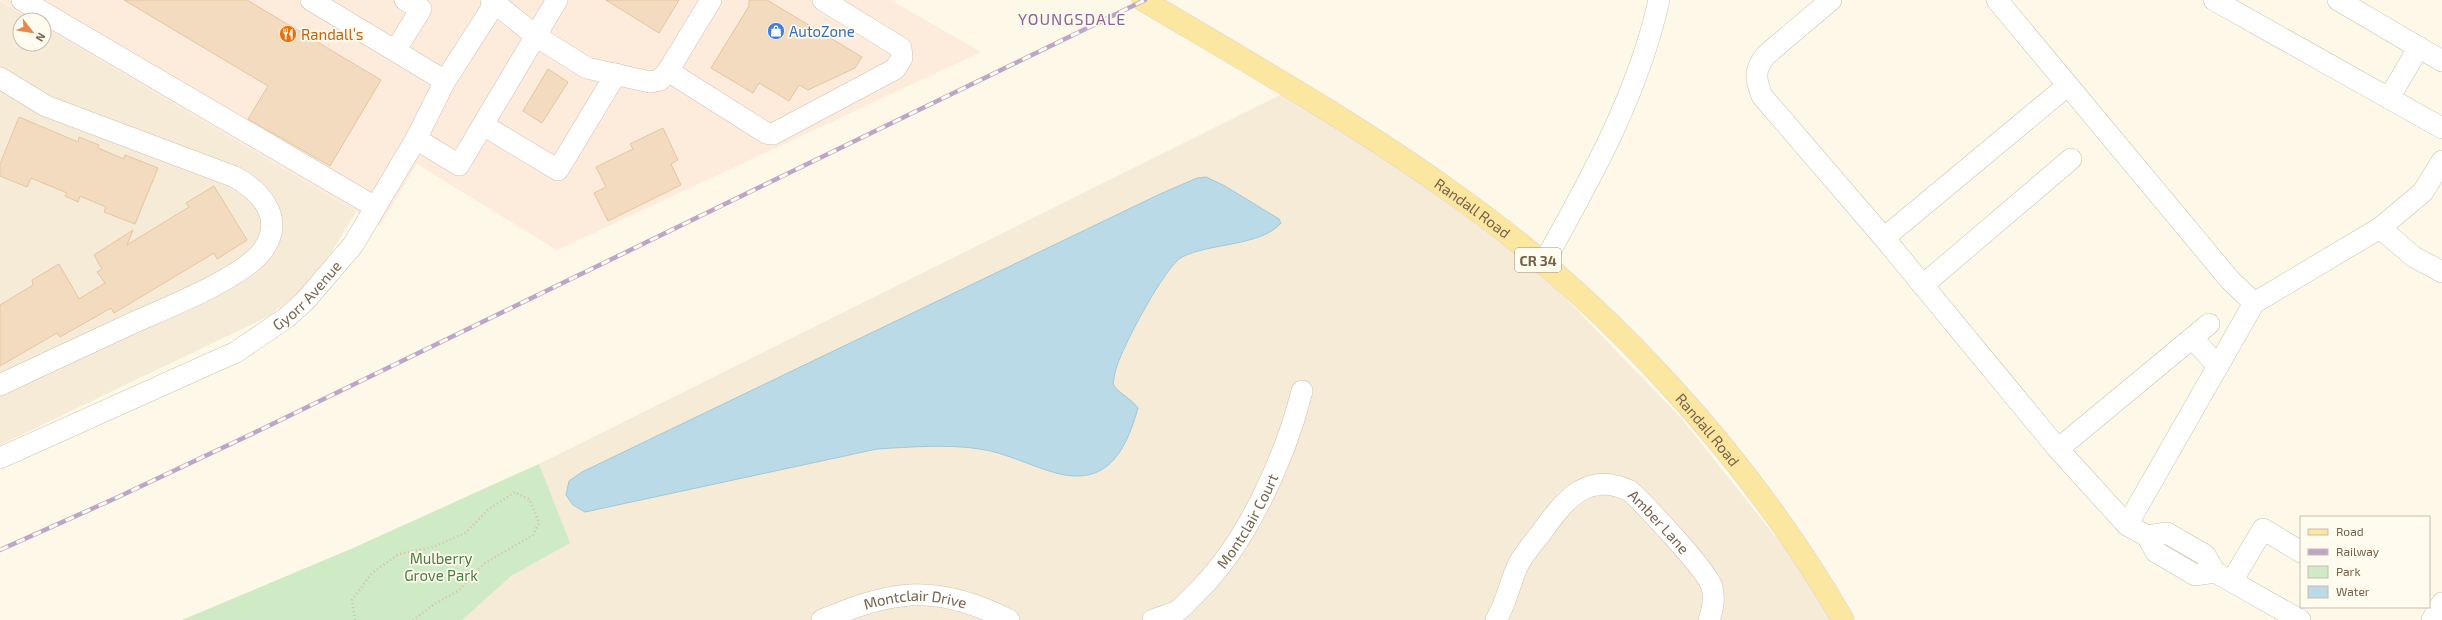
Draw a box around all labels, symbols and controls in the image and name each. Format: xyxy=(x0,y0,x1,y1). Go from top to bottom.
district label: YOUNGSDALE xyxy=(1018,9,1126,28)
north arrow xyxy=(12,12,52,52)
shop icon: AutoZone xyxy=(766,21,786,41)
place label: AutoZone xyxy=(789,22,855,40)
restaurant icon: Randall’s xyxy=(278,24,298,44)
place label: Randall’s xyxy=(301,25,363,43)
text: N xyxy=(33,31,49,44)
street label: Randall Road xyxy=(1431,174,1514,242)
road number: CR 34 xyxy=(1515,248,1561,272)
street label: Gyorr Avenue xyxy=(269,257,345,334)
street label: Randall Road xyxy=(1672,389,1744,470)
street label: Montclair Court xyxy=(1213,471,1281,572)
street label: Amber Lane xyxy=(1625,486,1693,557)
legend xyxy=(2300,516,2430,608)
text: Road xyxy=(2336,524,2364,538)
text: Railway xyxy=(2336,544,2380,558)
park label: Mulberry Grove Park xyxy=(404,549,478,584)
text: Park xyxy=(2336,564,2361,578)
text: Water xyxy=(2336,584,2370,598)
street label: Montclair Drive xyxy=(861,586,969,613)

